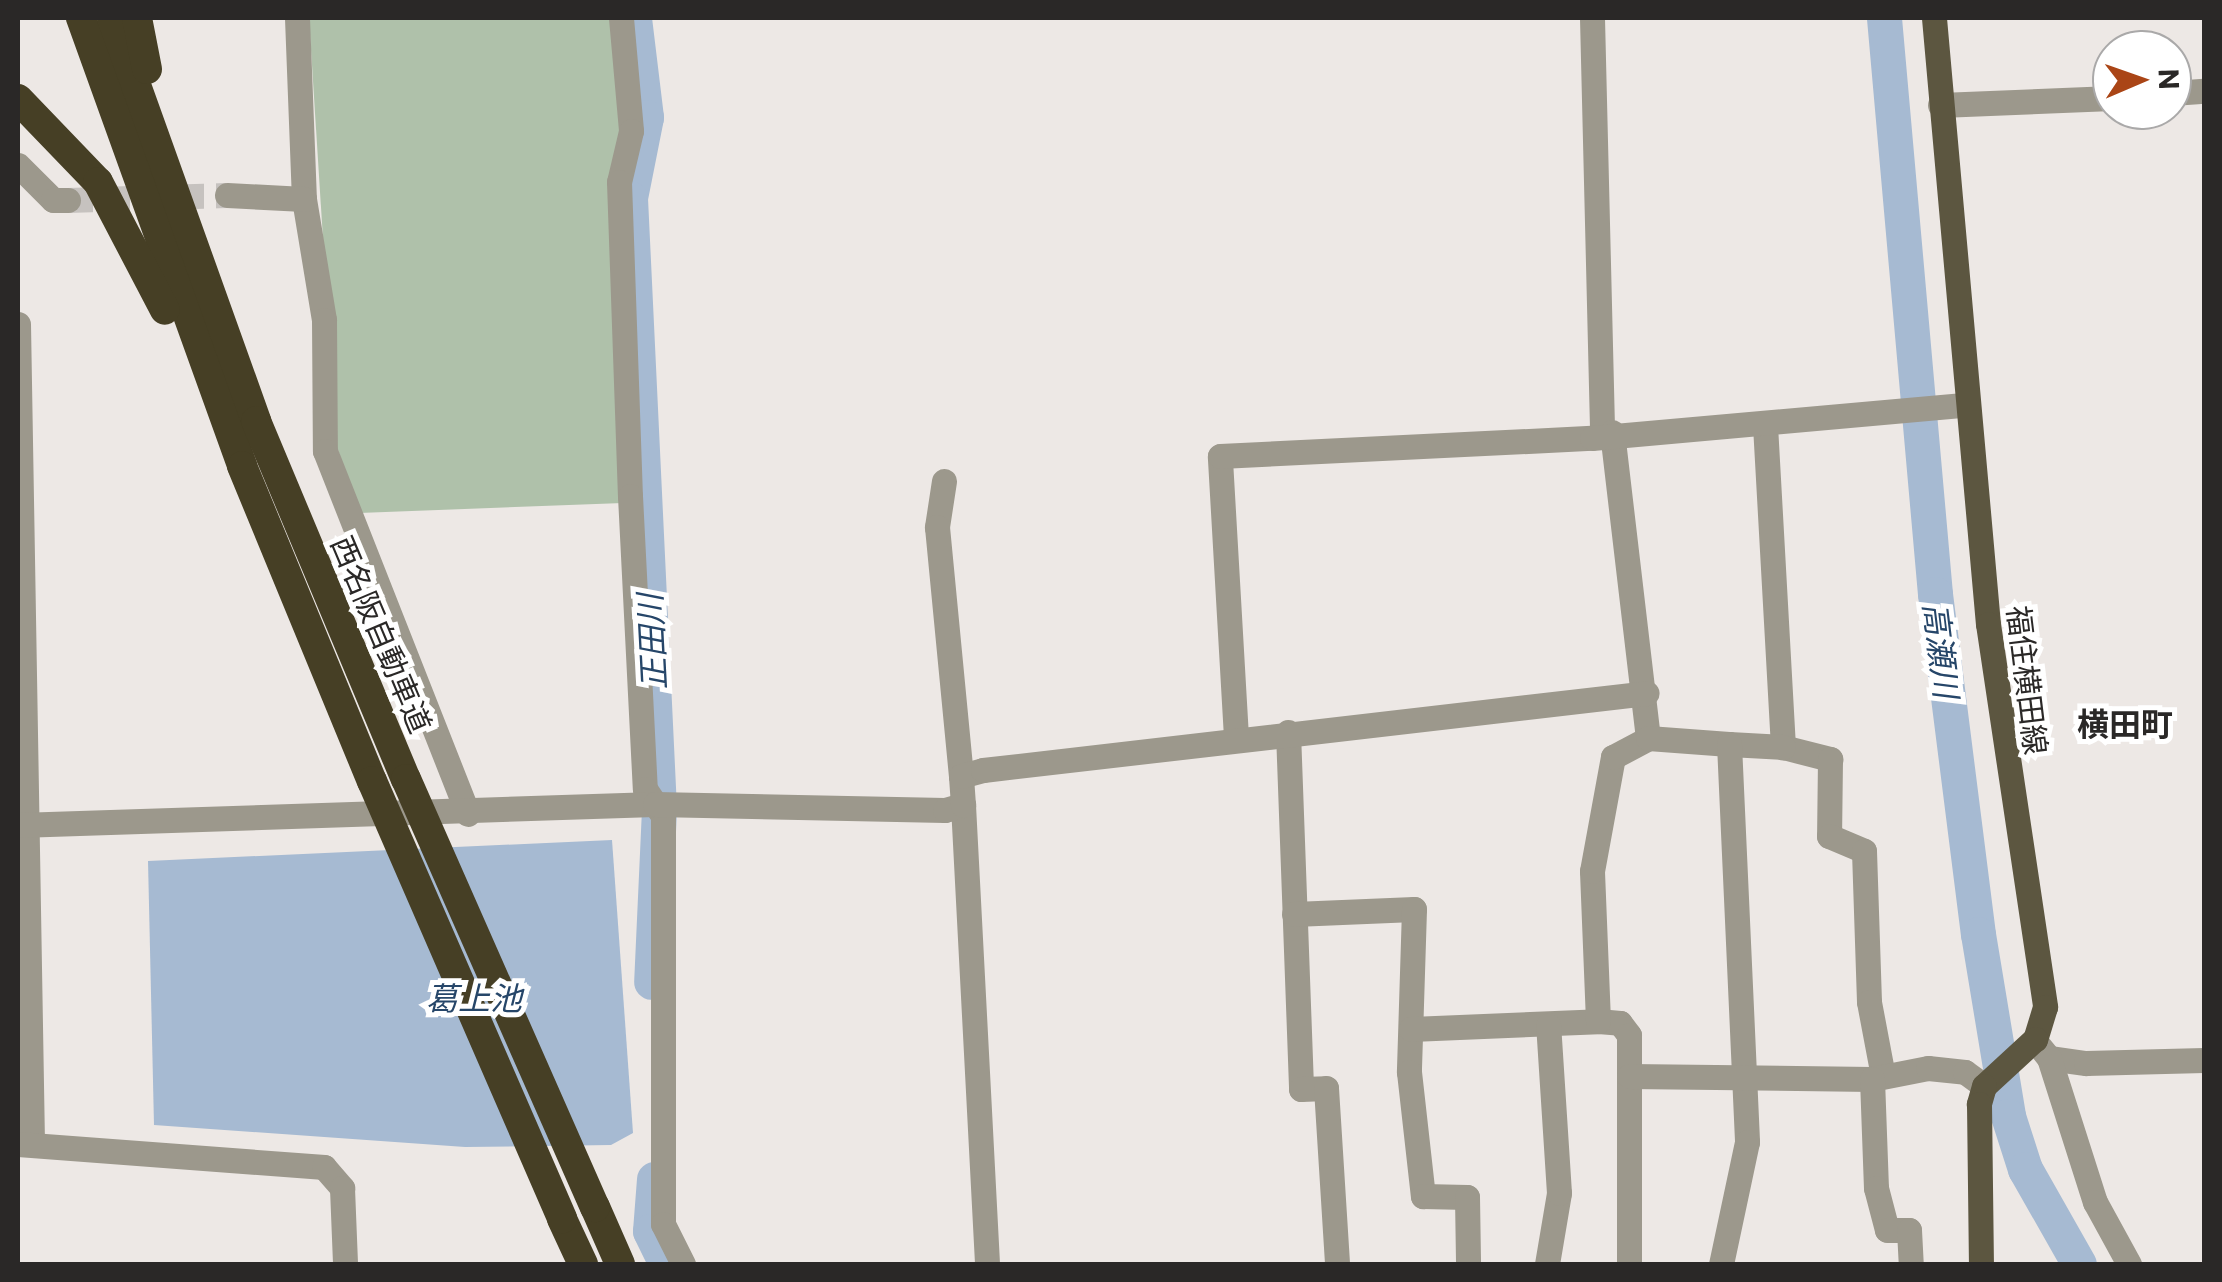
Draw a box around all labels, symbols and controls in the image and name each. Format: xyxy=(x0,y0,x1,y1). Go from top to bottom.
north arrow xyxy=(2092,30,2192,130)
text: N xyxy=(2153,68,2187,90)
street label: 西名阪自動車道 xyxy=(324,530,440,738)
water label: 正田川 xyxy=(629,593,673,691)
water label: 高瀬川 xyxy=(1917,600,1967,700)
street label: 福住横田線 xyxy=(2001,603,2055,757)
district label: 横田町 xyxy=(2077,704,2173,742)
water label: 葛上池 xyxy=(426,978,522,1016)

